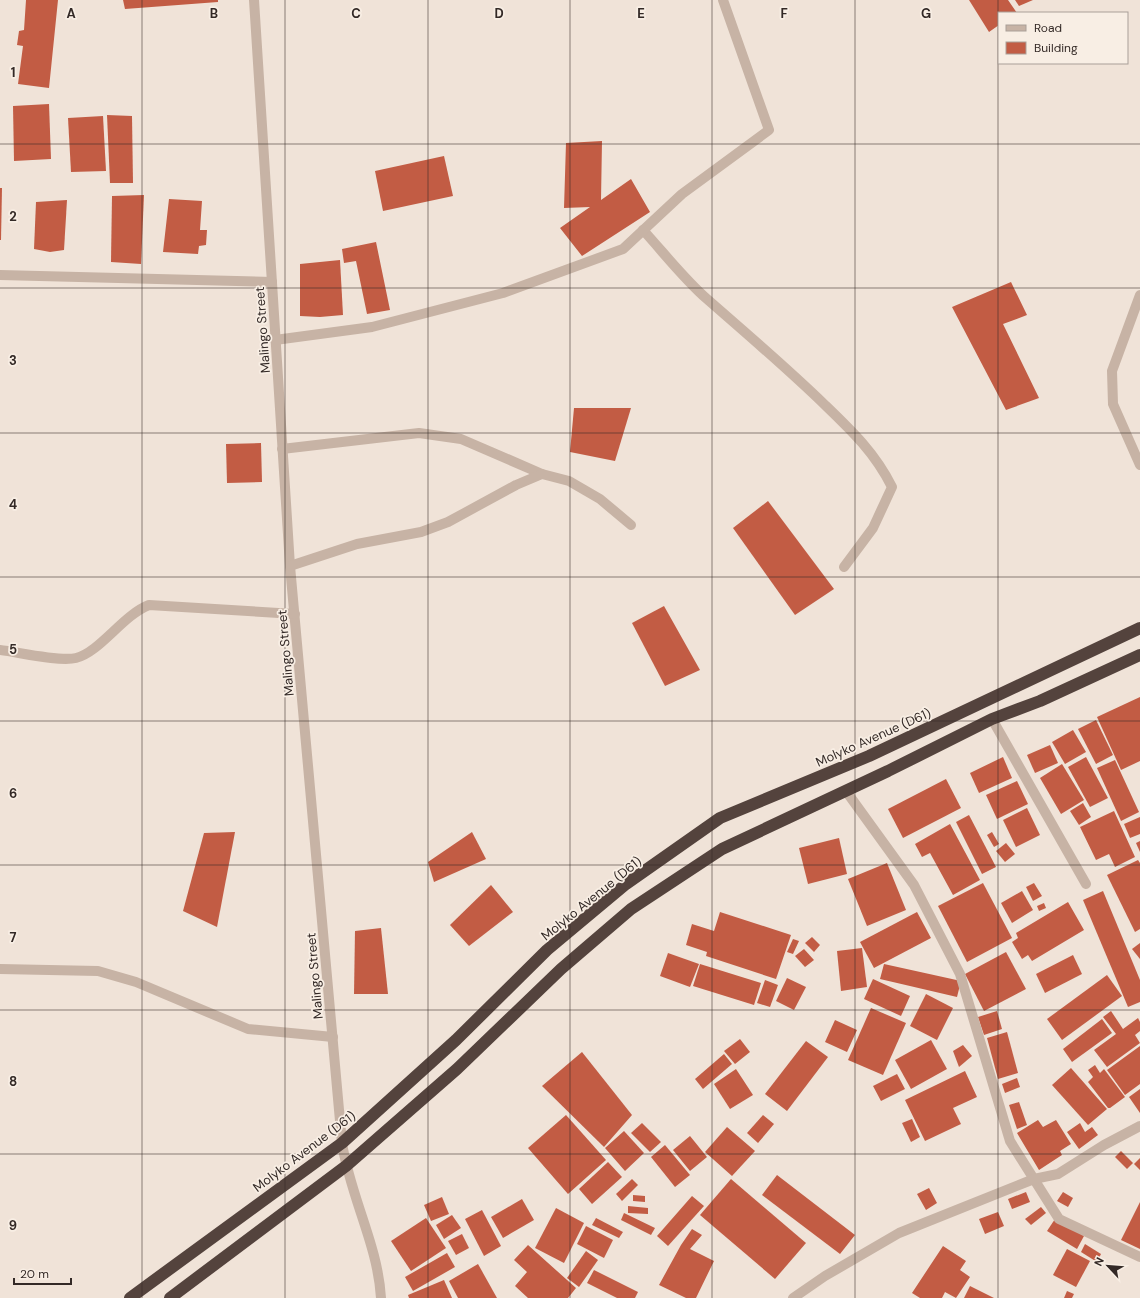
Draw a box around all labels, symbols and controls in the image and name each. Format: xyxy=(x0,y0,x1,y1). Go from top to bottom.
text: A xyxy=(66,5,76,22)
text: B xyxy=(210,5,218,22)
text: C xyxy=(351,5,361,22)
text: D xyxy=(494,5,504,22)
text: E xyxy=(637,5,645,22)
text: F xyxy=(780,5,788,22)
text: G xyxy=(921,5,931,22)
legend xyxy=(998,12,1128,64)
text: Road xyxy=(1034,20,1062,36)
text: Building xyxy=(1034,40,1078,56)
text: 1 xyxy=(11,64,15,81)
text: 2 xyxy=(9,208,17,225)
street label: Malingo Street xyxy=(251,286,274,374)
text: 3 xyxy=(9,352,17,369)
text: 4 xyxy=(9,496,17,513)
street label: Malingo Street xyxy=(273,609,298,697)
text: 5 xyxy=(9,641,17,658)
street label: Molyko Avenue (D61) xyxy=(813,704,934,771)
text: 6 xyxy=(9,785,17,802)
street label: Molyko Avenue (D61) xyxy=(538,853,645,944)
text: 7 xyxy=(10,929,17,946)
street label: Malingo Street xyxy=(302,932,327,1020)
text: 8 xyxy=(9,1073,17,1090)
street label: Molyko Avenue (D61) xyxy=(249,1107,359,1196)
text: 9 xyxy=(9,1217,17,1234)
north arrow xyxy=(1088,1246,1128,1286)
text: N xyxy=(1091,1255,1107,1268)
scale bar xyxy=(14,1260,71,1286)
text: 20 m xyxy=(20,1266,49,1282)

